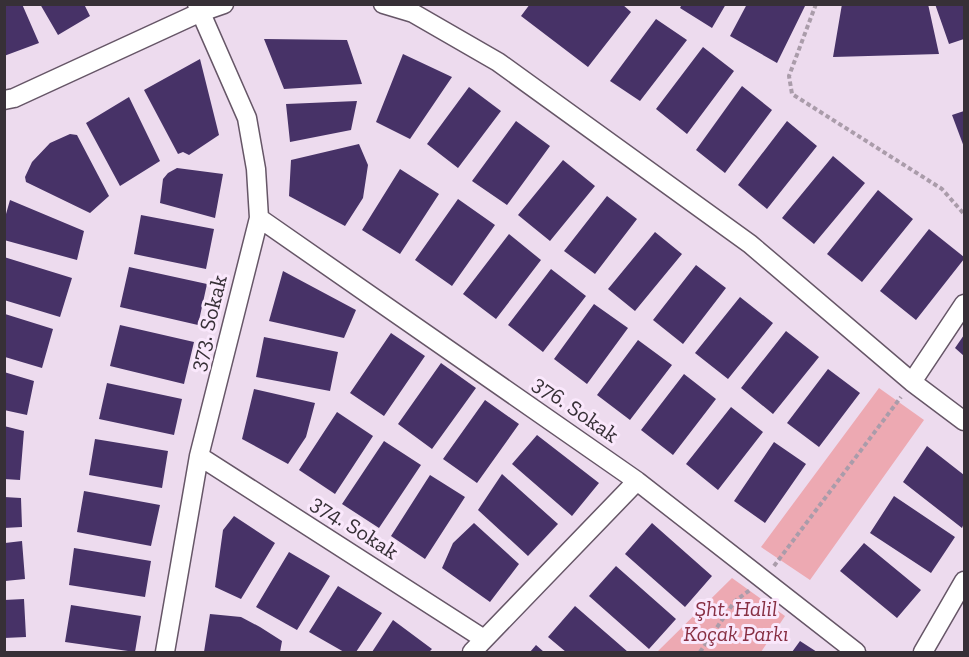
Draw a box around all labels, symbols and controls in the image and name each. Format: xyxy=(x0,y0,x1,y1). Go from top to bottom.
street label: 373. Sokak xyxy=(183,272,233,374)
street label: 376. Sokak xyxy=(528,370,625,449)
street label: 374. Sokak xyxy=(306,489,404,565)
park label: Şht. Halil Koçak Parkı xyxy=(683,595,789,647)

